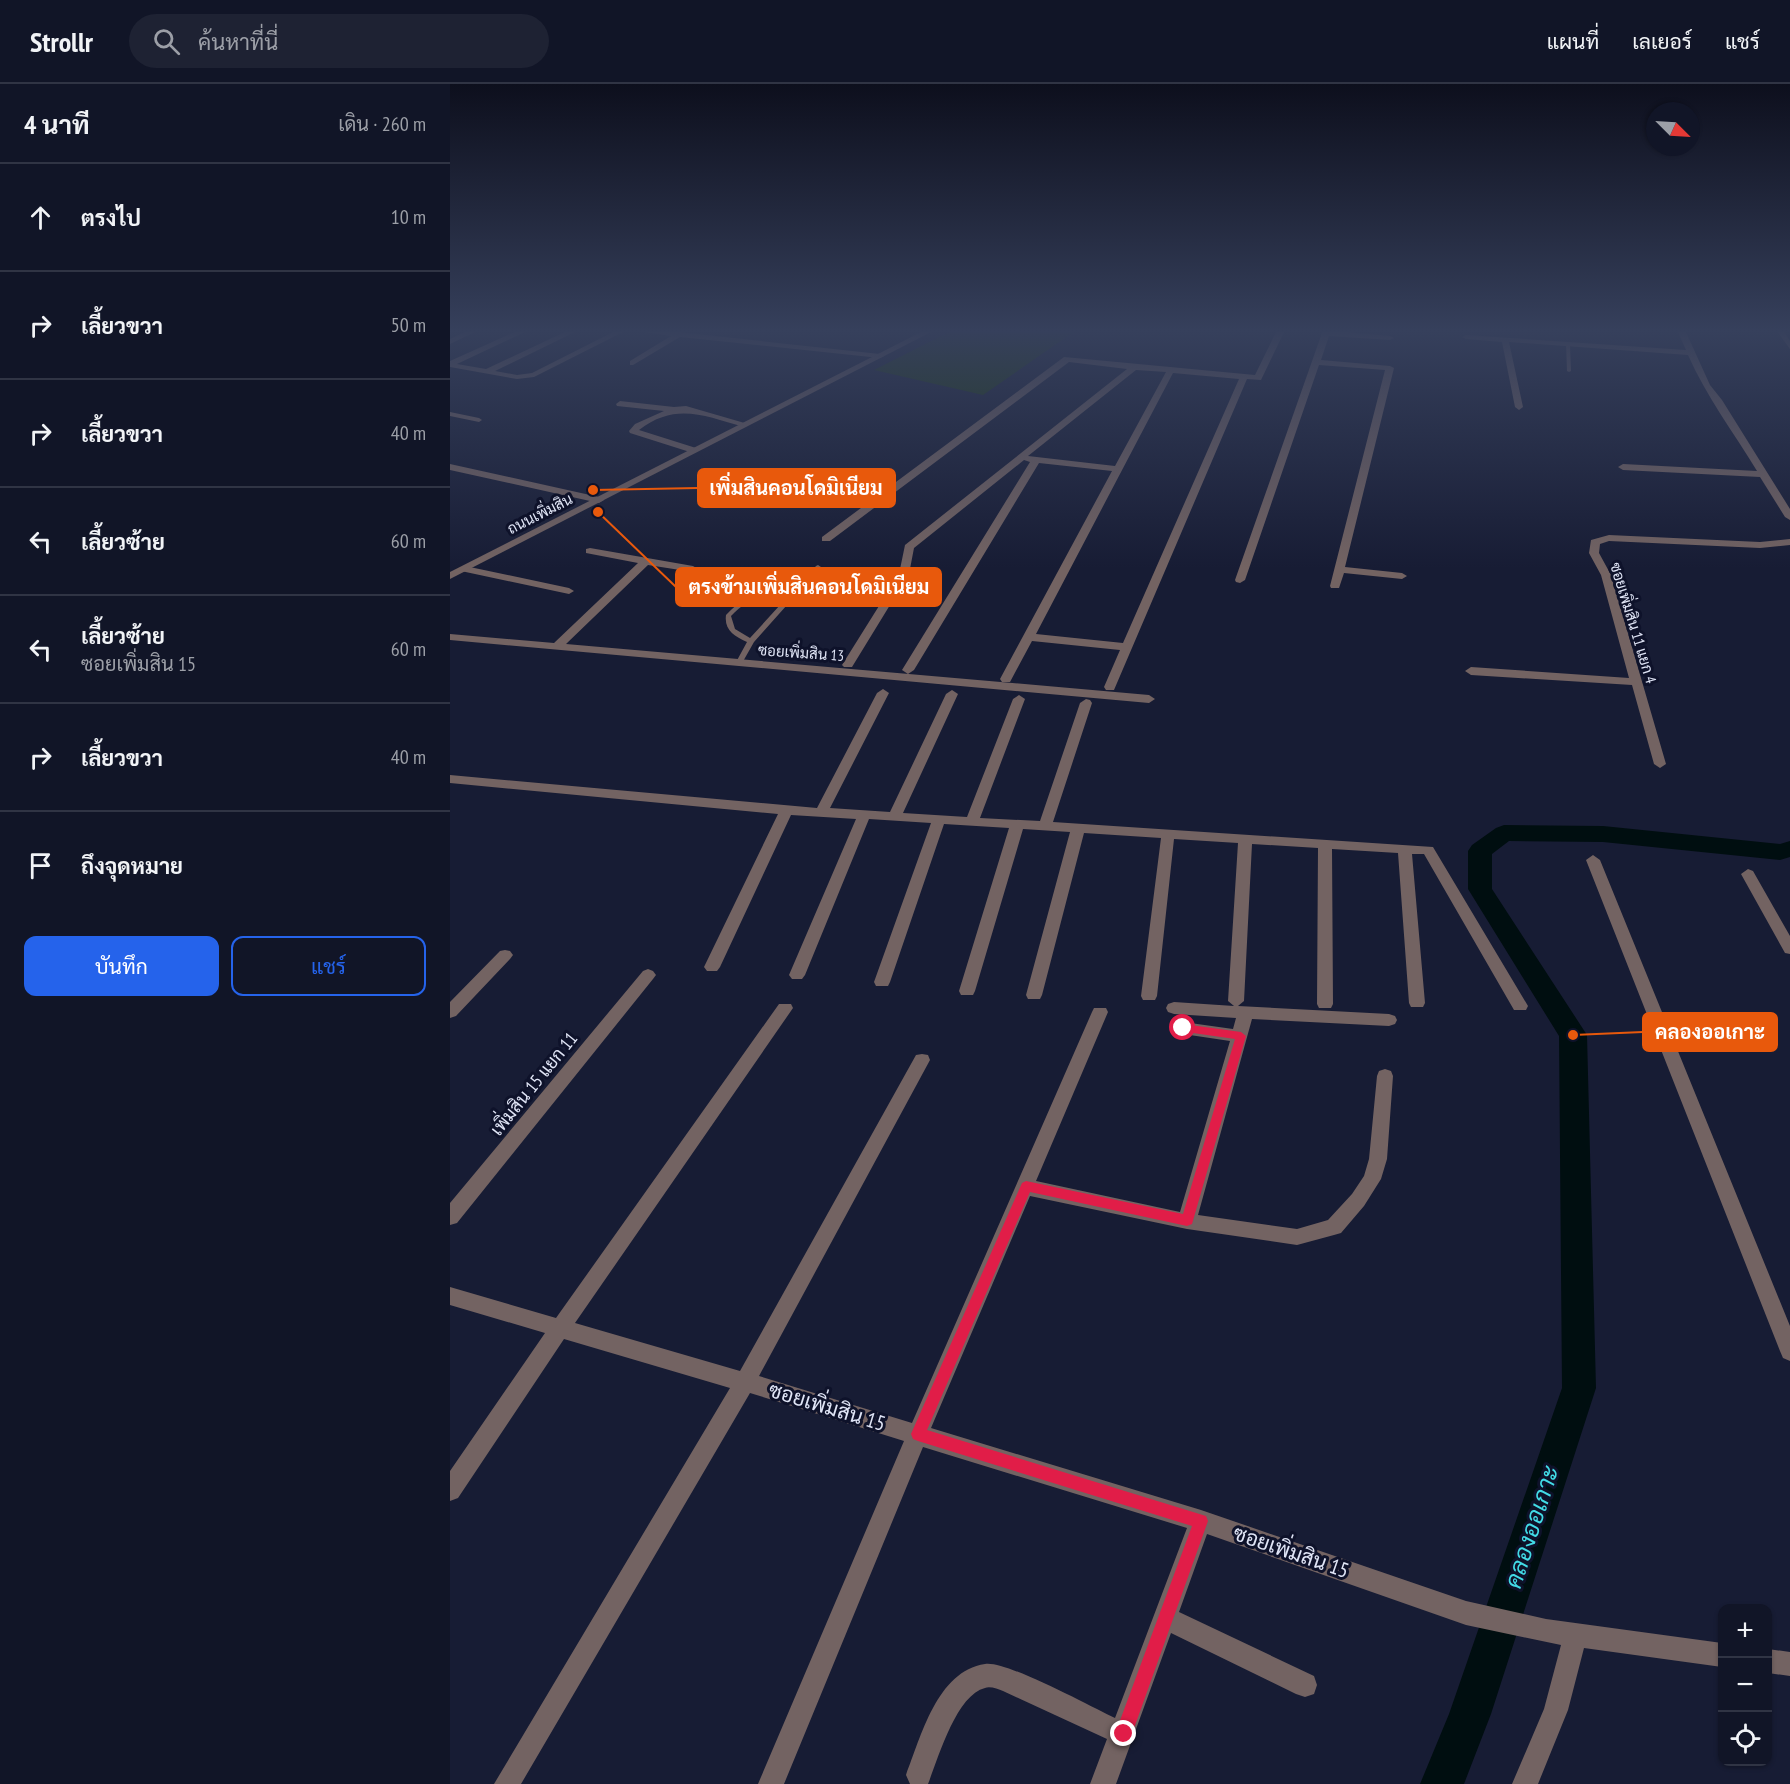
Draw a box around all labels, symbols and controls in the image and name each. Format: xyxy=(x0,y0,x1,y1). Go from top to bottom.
search box xyxy=(129,14,549,68)
text: Strollr xyxy=(30,23,93,60)
icon: search xyxy=(150,25,183,58)
text: ค้นหาที่นี่ xyxy=(198,28,278,56)
text: แผนที่ xyxy=(1547,28,1599,55)
text: เลเยอร์ xyxy=(1632,28,1692,55)
text: แชร์ xyxy=(1725,28,1760,55)
north arrow xyxy=(1646,102,1700,156)
text: 4 นาที xyxy=(24,108,90,141)
text: เดิน · 260 m xyxy=(338,111,426,137)
icon: ahead xyxy=(24,201,57,234)
text: ตรงไป xyxy=(81,204,141,232)
text: 10 m xyxy=(391,204,426,230)
icon: right xyxy=(24,309,57,342)
text: เลี้ยวขวา xyxy=(81,312,163,340)
text: 50 m xyxy=(391,312,426,338)
icon: right xyxy=(24,417,57,450)
text: เลี้ยวขวา xyxy=(81,420,163,448)
text: 40 m xyxy=(391,420,426,446)
callout: เพิ่มสินคอนโดมิเนียม xyxy=(698,469,895,507)
text: เพิ่มสินคอนโดมิเนียม xyxy=(709,472,883,501)
street label: ถนนเพิ่มสิน xyxy=(502,485,576,538)
icon: left xyxy=(24,525,57,558)
text: เลี้ยวซ้าย xyxy=(81,528,165,556)
text: 60 m xyxy=(391,528,426,554)
street label: ซอยเพิ่มสิน 11 แยก 4 xyxy=(1606,559,1665,686)
callout: ตรงข้ามเพิ่มสินคอนโดมิเนียม xyxy=(676,568,941,606)
text: ตรงข้ามเพิ่มสินคอนโดมิเนียม xyxy=(689,571,929,600)
text: เลี้ยวซ้าย xyxy=(81,622,165,650)
icon: left xyxy=(24,633,57,666)
text: 60 m xyxy=(391,636,426,662)
street label: ซอยเพิ่มสิน 13 xyxy=(757,636,845,665)
text: ซอยเพิ่มสิน 15 xyxy=(81,651,196,677)
icon: right xyxy=(24,741,57,774)
text: เลี้ยวขวา xyxy=(81,744,163,772)
text: 40 m xyxy=(391,744,426,770)
icon: arrive xyxy=(24,849,57,882)
text: ถึงจุดหมาย xyxy=(81,852,183,880)
button: บันทึก xyxy=(24,936,219,996)
button: แชร์ xyxy=(231,936,426,996)
callout: คลองออเกาะ xyxy=(1643,1013,1777,1051)
route start xyxy=(1169,1014,1195,1040)
text: คลองออเกาะ xyxy=(1655,1019,1765,1045)
street label: เพิ่มสิน 15 แยก 11 xyxy=(482,1025,582,1140)
street label: ซอยเพิ่มสิน 15 xyxy=(765,1371,890,1437)
water label: คลองออเกาะ xyxy=(1497,1461,1566,1592)
street label: ซอยเพิ่มสิน 15 xyxy=(1230,1514,1354,1584)
map controls xyxy=(1718,1604,1772,1766)
button: + xyxy=(1718,1604,1772,1658)
button: − xyxy=(1718,1658,1772,1712)
button: locate xyxy=(1718,1712,1772,1766)
route end xyxy=(1110,1720,1136,1746)

